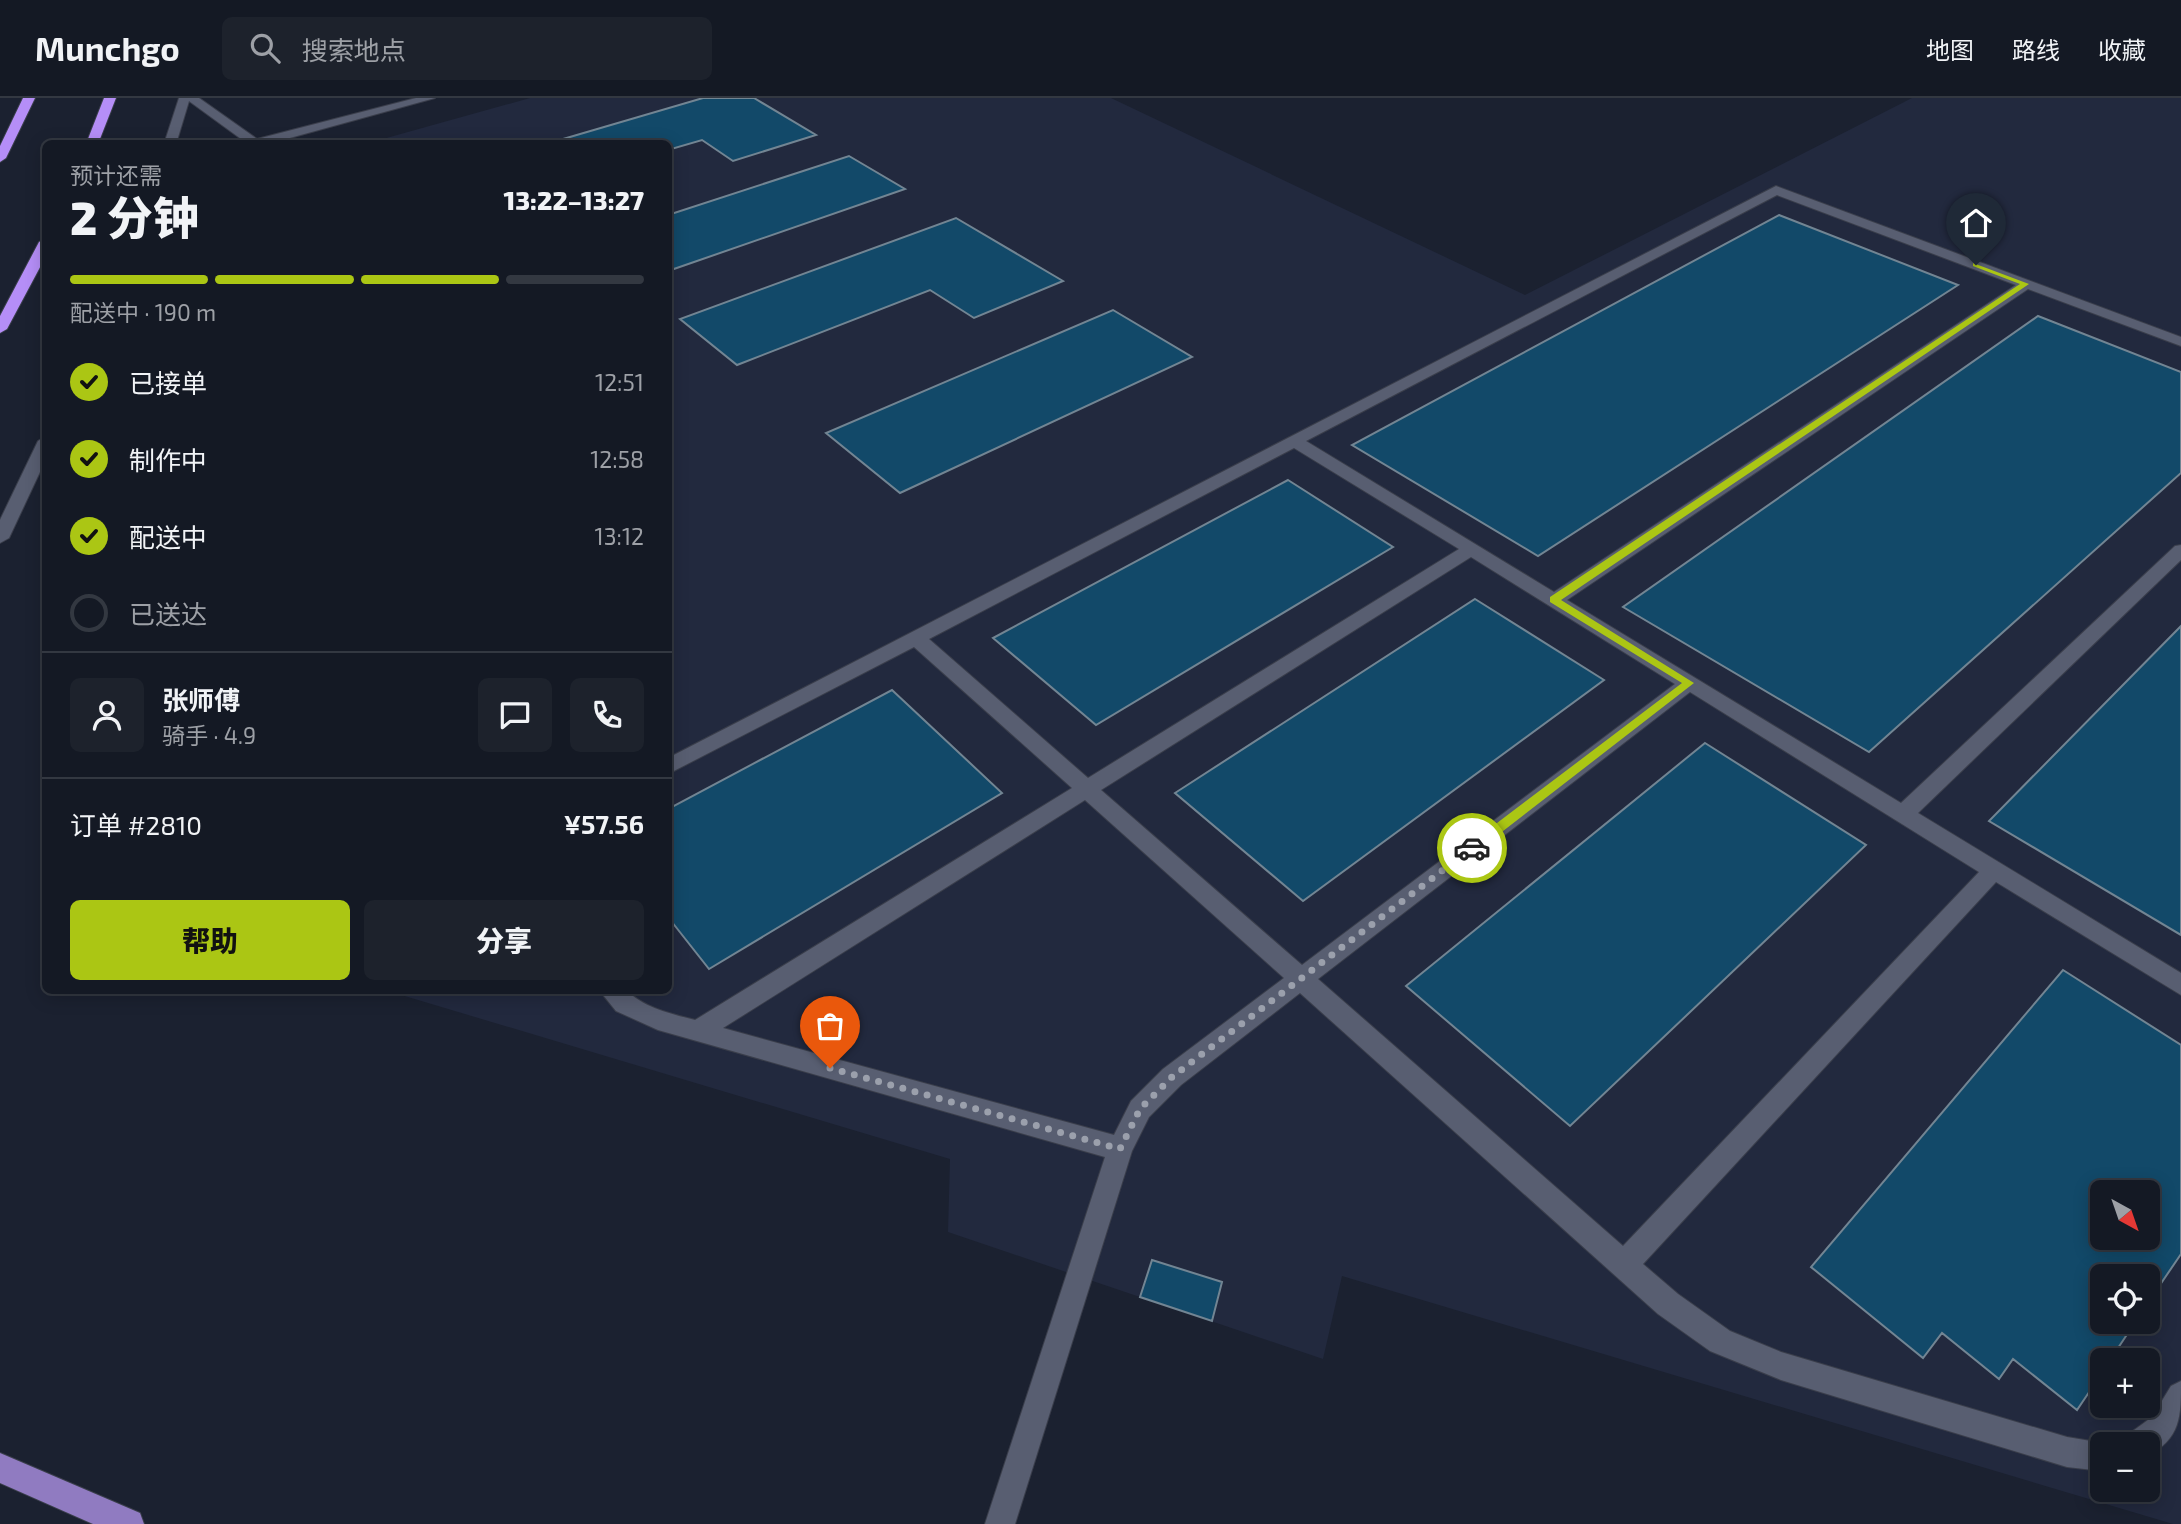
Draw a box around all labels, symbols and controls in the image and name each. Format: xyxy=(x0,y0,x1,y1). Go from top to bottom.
search box xyxy=(222,17,712,80)
text: Munchgo xyxy=(35,28,180,68)
icon: search xyxy=(246,29,284,67)
text: 搜索地点 xyxy=(302,34,406,65)
text: 地图 xyxy=(1926,35,1974,64)
text: 路线 xyxy=(2012,35,2060,64)
text: 收藏 xyxy=(2098,35,2146,64)
text: 预计还需 xyxy=(70,161,162,189)
text: 13:22–13:27 xyxy=(503,184,644,215)
text: 2 分钟 xyxy=(70,189,199,244)
pin xyxy=(1946,193,2006,265)
icon: home xyxy=(1957,204,1995,242)
text: 配送中 · 190 m xyxy=(70,298,216,326)
icon: check xyxy=(70,363,108,401)
text: 已接单 xyxy=(129,367,207,398)
text: 12:51 xyxy=(595,368,644,396)
icon: check xyxy=(70,440,108,478)
text: 制作中 xyxy=(129,444,207,475)
text: 12:58 xyxy=(590,445,644,473)
icon: check xyxy=(70,517,108,555)
text: 配送中 xyxy=(129,521,207,552)
text: 13:12 xyxy=(595,522,644,550)
text: 已送达 xyxy=(129,598,207,629)
button: person xyxy=(70,678,144,752)
button: chat xyxy=(478,678,552,752)
button: phone xyxy=(570,678,644,752)
text: 张师傅 xyxy=(162,684,240,715)
text: 骑手 · 4.9 xyxy=(162,721,256,749)
text: ¥57.56 xyxy=(564,808,644,839)
text: 订单 #2810 xyxy=(70,809,202,840)
courier xyxy=(1437,813,1507,883)
icon: car xyxy=(1453,829,1491,867)
button: 帮助 xyxy=(70,900,350,980)
button: 分享 xyxy=(364,900,644,980)
pin xyxy=(800,996,860,1068)
icon: bag xyxy=(811,1007,849,1045)
north arrow xyxy=(2090,1180,2160,1250)
map controls xyxy=(2090,1180,2160,1502)
button: locate xyxy=(2090,1264,2160,1334)
button: + xyxy=(2090,1348,2160,1418)
button: − xyxy=(2090,1432,2160,1502)

